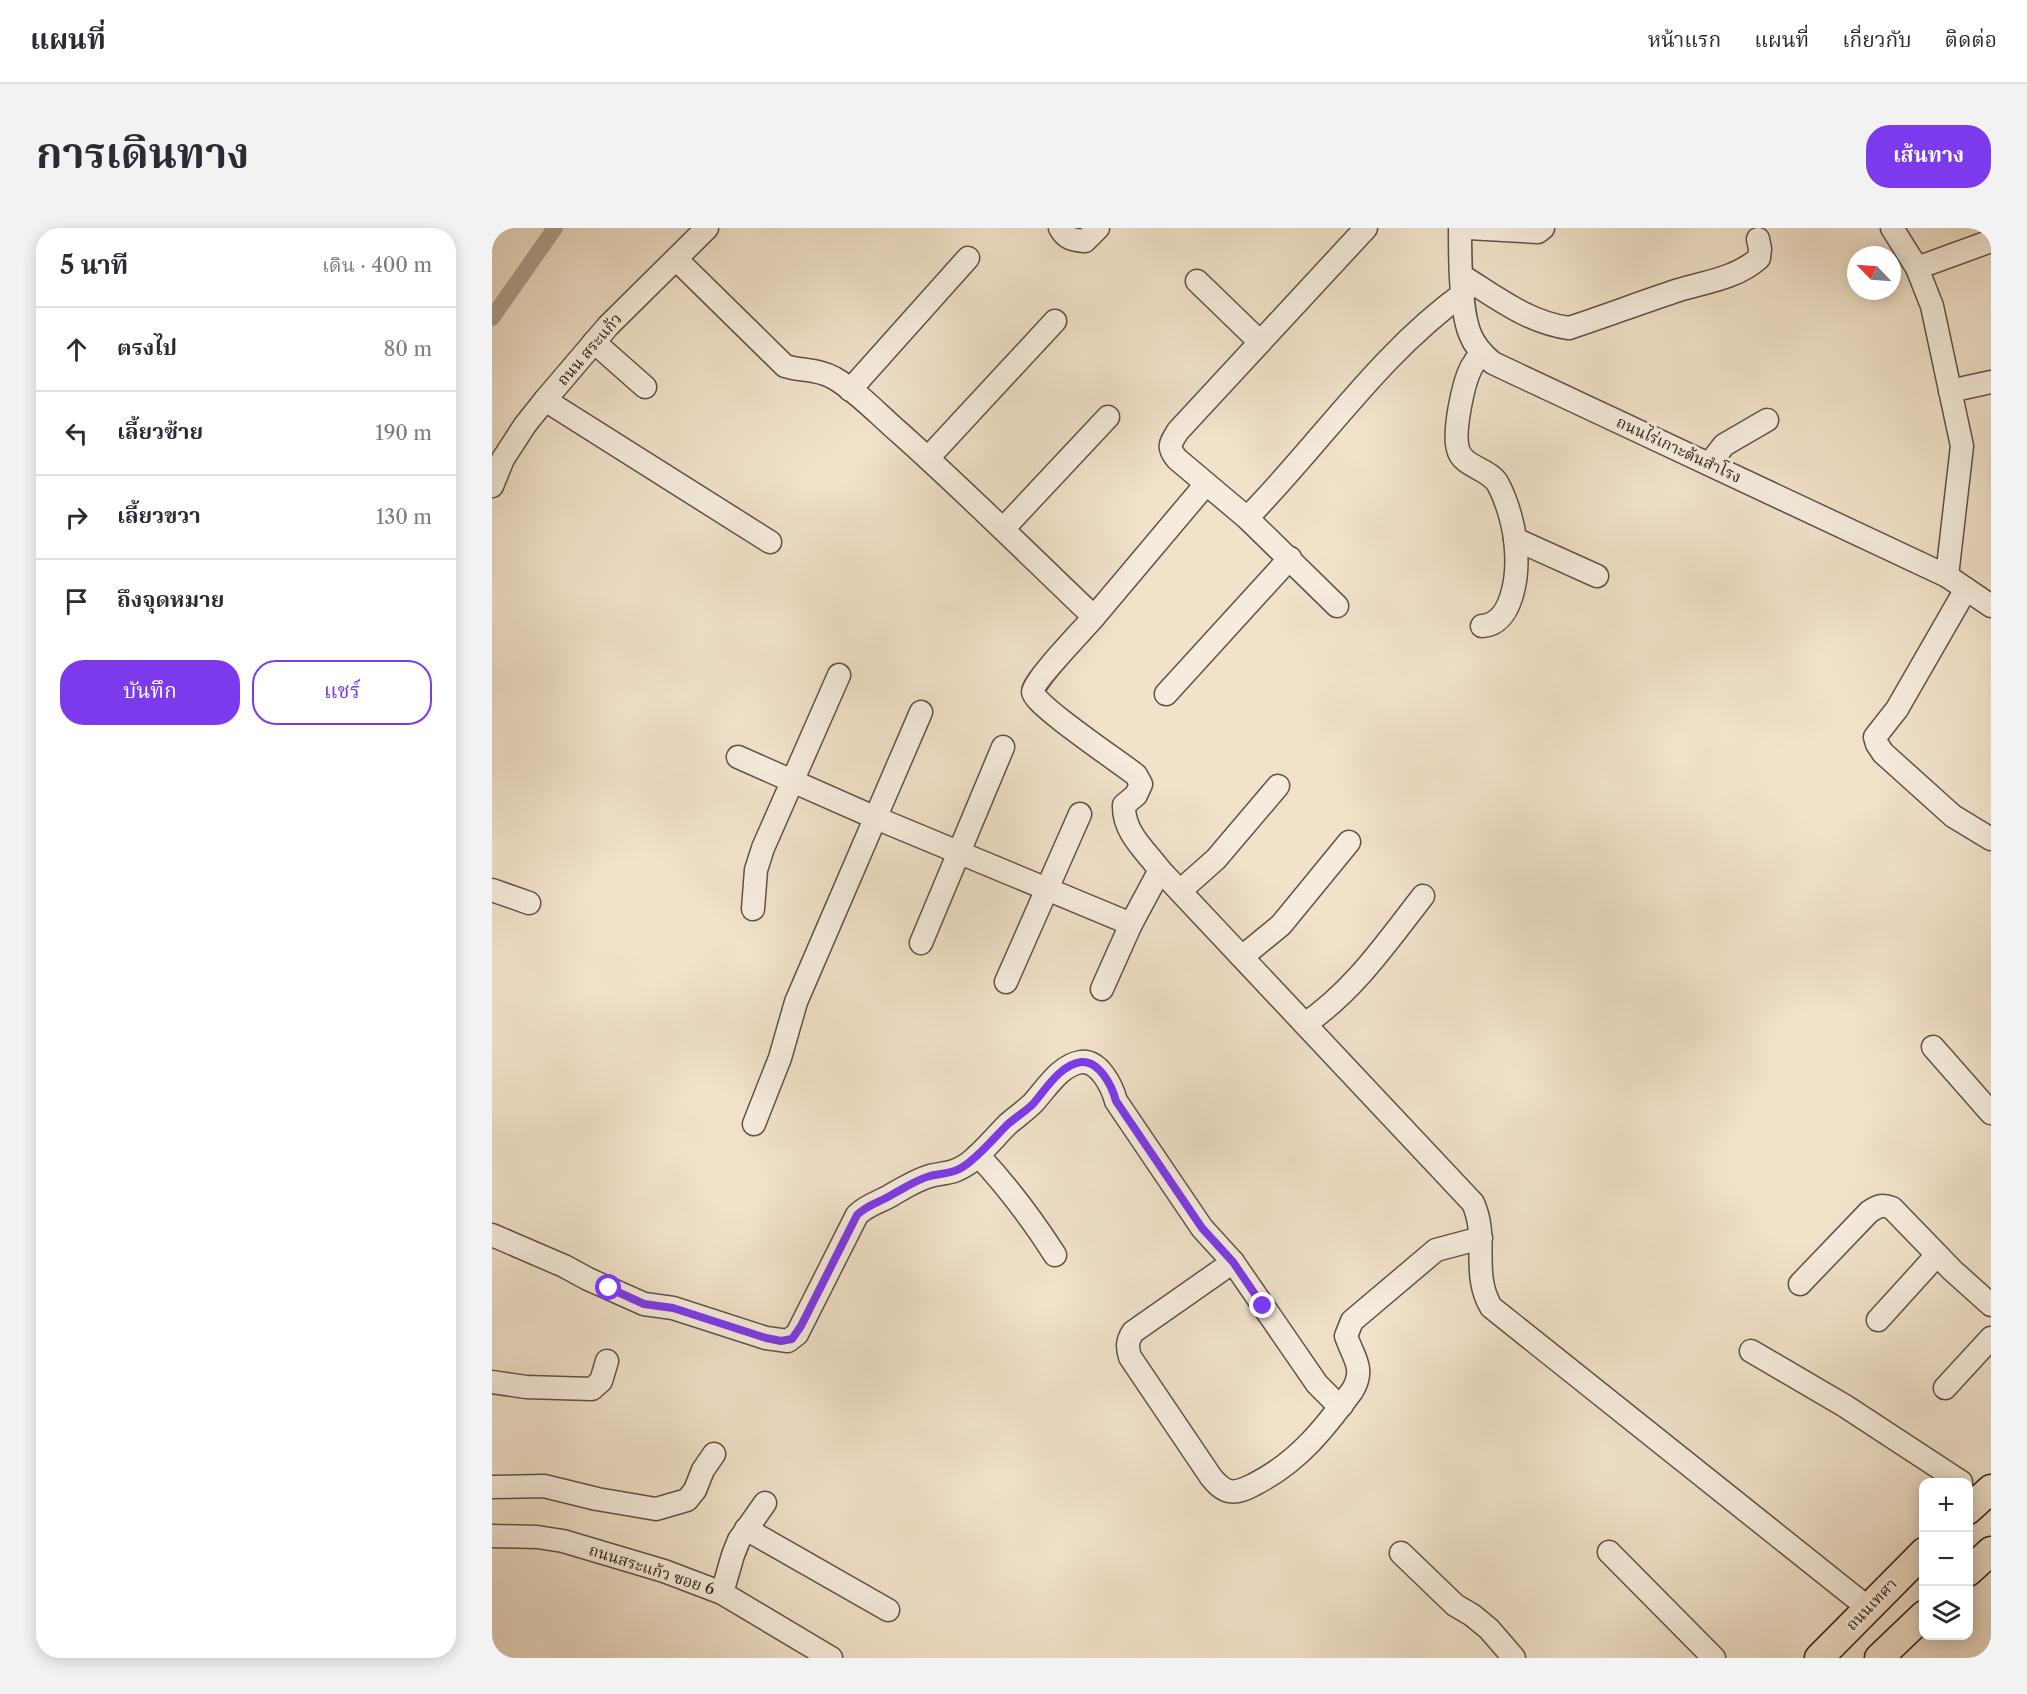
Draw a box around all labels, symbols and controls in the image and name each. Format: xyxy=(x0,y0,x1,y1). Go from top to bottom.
text: แผนที่ xyxy=(30,22,106,56)
text: หน้าแรก xyxy=(1648,27,1721,52)
text: แผนที่ xyxy=(1754,27,1809,52)
text: เกี่ยวกับ xyxy=(1842,27,1912,52)
text: ติดต่อ xyxy=(1945,27,1997,52)
button: เส้นทาง xyxy=(1866,125,1991,188)
text: การเดินทาง xyxy=(36,127,249,179)
north arrow xyxy=(1847,246,1901,300)
text: 5 นาที xyxy=(60,249,128,281)
text: เดิน · 400 m xyxy=(322,253,432,277)
street label: ถนน สระแก้ว xyxy=(552,309,626,389)
icon: ahead xyxy=(60,333,93,366)
text: ตรงไป xyxy=(117,334,177,361)
text: 80 m xyxy=(384,337,432,361)
street label: ถนนไร่เกาะต้นสำโรง xyxy=(1613,411,1745,487)
icon: left xyxy=(60,417,93,450)
text: เลี้ยวซ้าย xyxy=(117,418,203,445)
text: 190 m xyxy=(375,421,432,445)
icon: right xyxy=(60,501,93,534)
text: เลี้ยวขวา xyxy=(117,502,201,529)
text: 130 m xyxy=(376,505,432,529)
icon: arrive xyxy=(60,585,93,618)
text: ถึงจุดหมาย xyxy=(117,586,224,613)
button: บันทึก xyxy=(60,660,240,725)
button: แชร์ xyxy=(252,660,432,725)
route start xyxy=(595,1274,621,1300)
route end xyxy=(1249,1292,1275,1318)
map controls xyxy=(1919,1478,1973,1640)
button: + xyxy=(1919,1478,1973,1532)
button: − xyxy=(1919,1532,1973,1586)
street label: ถนนสระแก้ว ซอย 6 xyxy=(586,1539,718,1599)
street label: ถนนเทศา xyxy=(1841,1574,1901,1634)
button: layers xyxy=(1919,1586,1973,1640)

